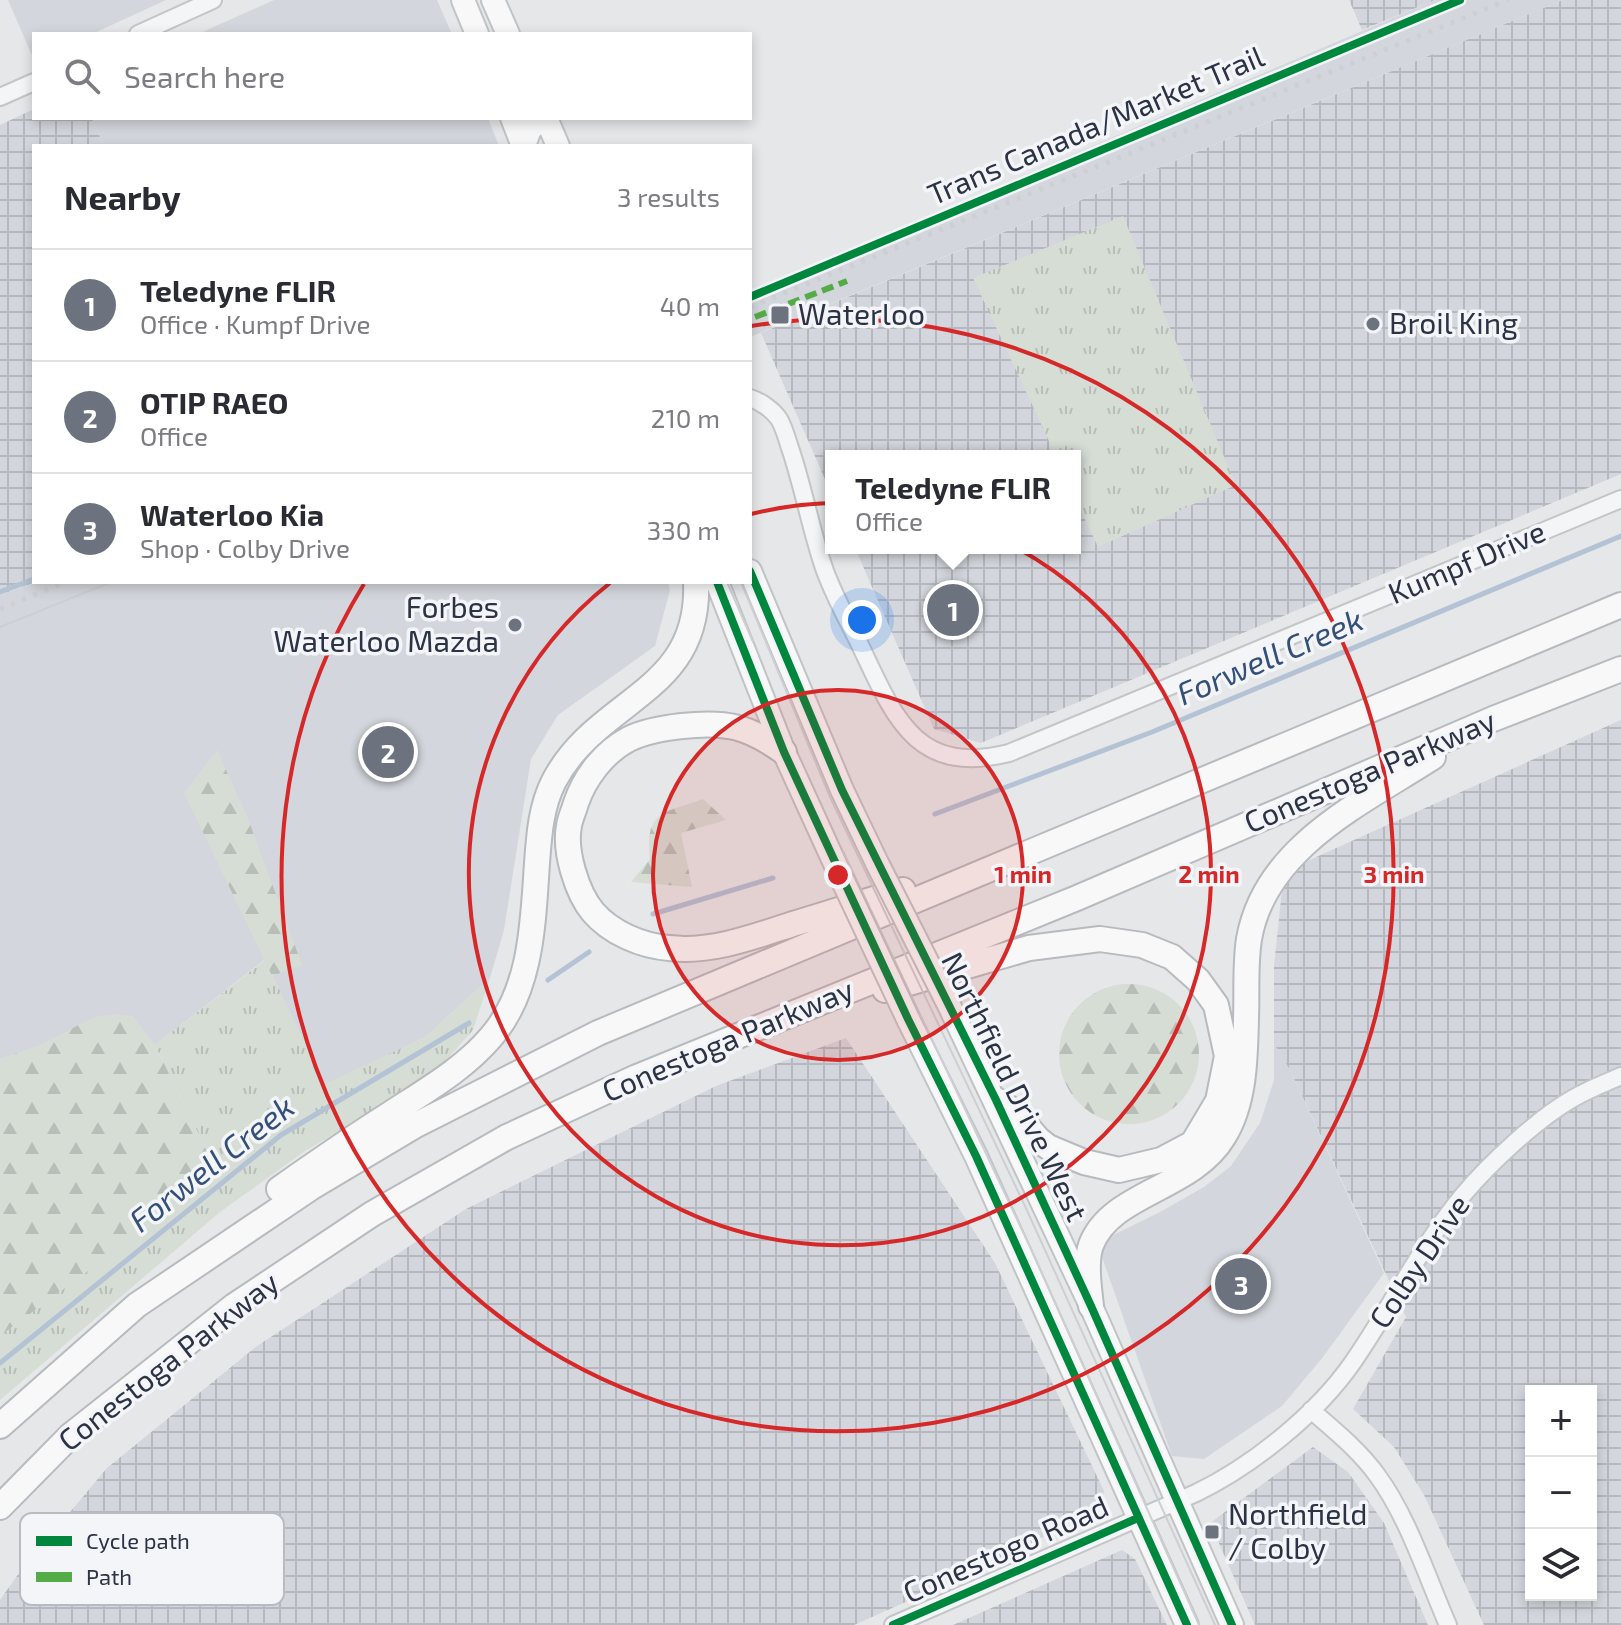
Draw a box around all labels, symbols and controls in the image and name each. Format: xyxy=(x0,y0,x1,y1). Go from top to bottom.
search box xyxy=(32,32,752,120)
street label: Trans Canada/Market Trail xyxy=(922,37,1269,211)
icon: search xyxy=(60,54,104,98)
text: Search here xyxy=(124,58,285,94)
text: Nearby xyxy=(64,176,181,217)
text: 3 results xyxy=(617,181,720,212)
text: Teledyne FLIR xyxy=(140,272,336,308)
text: 1 xyxy=(84,290,96,321)
text: 40 m xyxy=(660,290,720,321)
place label: Waterloo xyxy=(798,295,925,331)
marker: Waterloo xyxy=(769,304,791,326)
place label: Broil King xyxy=(1389,304,1518,340)
text: Office · Kumpf Drive xyxy=(140,308,371,339)
marker: Broil King xyxy=(1364,315,1382,333)
text: OTIP RAEO xyxy=(140,384,288,420)
text: 2 xyxy=(82,402,98,433)
text: 210 m xyxy=(651,402,720,433)
text: Office xyxy=(140,420,208,451)
popup xyxy=(825,450,1081,554)
text: Teledyne FLIR xyxy=(855,469,1051,505)
text: Waterloo Kia xyxy=(140,496,324,532)
text: Office xyxy=(855,505,923,536)
street label: Kumpf Drive xyxy=(1382,512,1550,610)
text: 3 xyxy=(83,514,97,545)
text: 330 m xyxy=(647,514,720,545)
text: Shop · Colby Drive xyxy=(140,532,350,563)
pin: 1 xyxy=(927,580,979,640)
place label: Forbes Waterloo Mazda xyxy=(273,588,499,658)
water label: Forwell Creek xyxy=(1170,599,1368,711)
your location xyxy=(842,600,882,640)
marker: Forbes Waterloo Mazda xyxy=(506,616,524,634)
street label: Conestoga Parkway xyxy=(1238,701,1500,839)
pin: 2 xyxy=(362,722,414,782)
text: 1 min xyxy=(994,859,1052,888)
text: 2 min xyxy=(1178,859,1240,888)
text: 3 min xyxy=(1364,859,1424,888)
centre of rings xyxy=(824,861,852,889)
street label: Northfield Drive West xyxy=(935,946,1096,1226)
street label: Conestoga Parkway xyxy=(596,970,858,1108)
water label: Forwell Creek xyxy=(121,1086,301,1239)
street label: Colby Drive xyxy=(1361,1187,1476,1334)
pin: 3 xyxy=(1215,1254,1267,1314)
street label: Conestoga Parkway xyxy=(51,1263,285,1458)
map controls xyxy=(1525,1385,1597,1601)
button: + xyxy=(1525,1385,1597,1457)
button: − xyxy=(1525,1457,1597,1529)
street label: Conestogo Road xyxy=(897,1487,1113,1610)
place label: Northfield / Colby xyxy=(1228,1495,1367,1565)
legend xyxy=(20,1513,284,1605)
marker: Northfield / Colby xyxy=(1203,1523,1221,1541)
text: Cycle path xyxy=(86,1527,190,1553)
button: layers xyxy=(1525,1529,1597,1601)
text: Path xyxy=(86,1563,132,1589)

